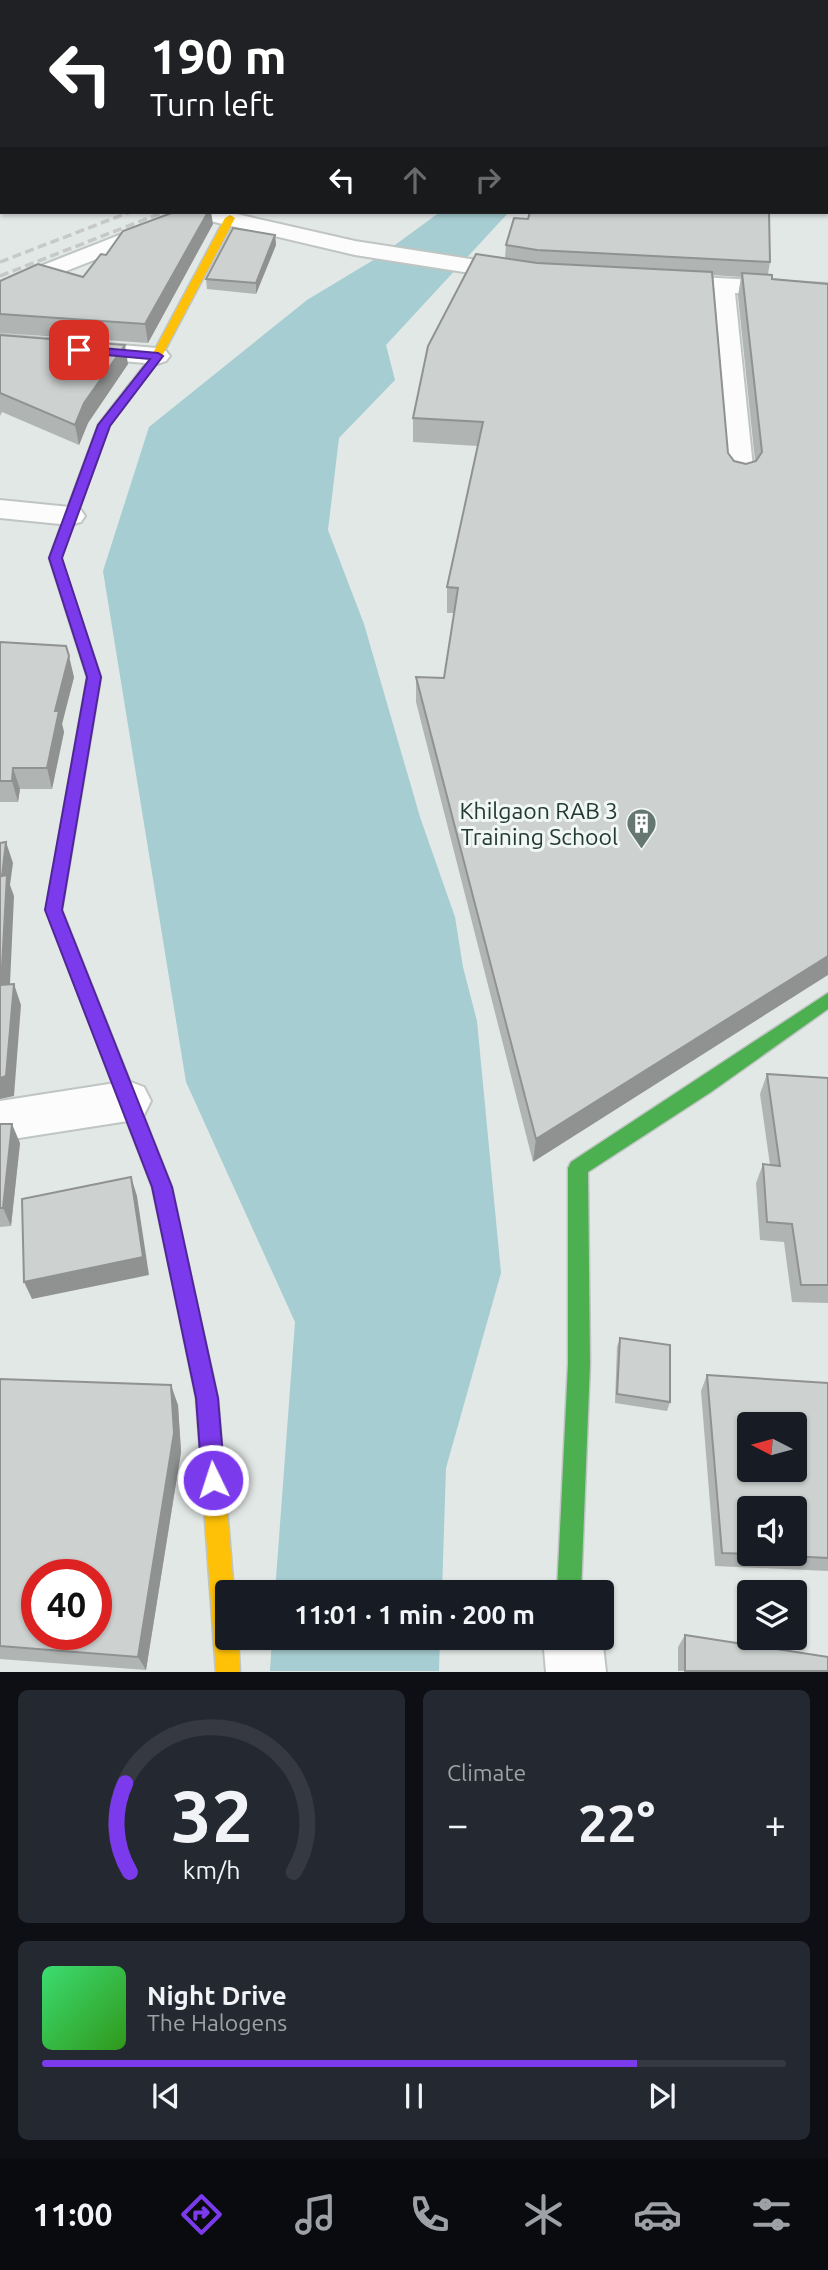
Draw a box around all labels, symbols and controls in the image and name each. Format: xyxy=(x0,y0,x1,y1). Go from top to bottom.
icon: left xyxy=(35,28,126,119)
text: 190 m xyxy=(150,28,287,83)
text: Turn left xyxy=(150,86,274,122)
icon: left xyxy=(323,161,361,199)
icon: ahead xyxy=(396,161,434,199)
icon: right xyxy=(469,161,507,199)
pin xyxy=(49,320,109,380)
icon: arrive xyxy=(60,331,98,369)
place label: Khilgaon RAB 3 Training School xyxy=(460,798,618,849)
building icon: Khilgaon RAB 3 Training School xyxy=(624,807,658,851)
north arrow xyxy=(737,1412,807,1482)
map controls xyxy=(737,1412,807,1650)
position arrow xyxy=(176,1443,250,1517)
button: sound xyxy=(737,1496,807,1566)
speed limit sign: 40 xyxy=(21,1559,112,1650)
button: layers xyxy=(737,1580,807,1650)
text: 11:01 · 1 min · 200 m xyxy=(294,1600,535,1629)
text: Climate xyxy=(447,1760,526,1785)
text: 32 xyxy=(170,1775,253,1857)
text: 22° xyxy=(578,1794,655,1852)
text: − xyxy=(447,1803,468,1845)
text: + xyxy=(765,1803,786,1845)
text: km/h xyxy=(183,1856,240,1884)
text: Night Drive xyxy=(147,1981,287,2010)
text: The Halogens xyxy=(147,2010,287,2035)
icon: previous xyxy=(147,2077,185,2115)
icon: pause xyxy=(395,2077,433,2115)
icon: next xyxy=(643,2077,681,2115)
icon: directions xyxy=(177,2190,226,2239)
icon: music xyxy=(291,2190,340,2239)
icon: phone xyxy=(405,2190,454,2239)
icon: climate xyxy=(519,2190,568,2239)
icon: car xyxy=(633,2190,682,2239)
icon: filters xyxy=(747,2190,796,2239)
text: 11:00 xyxy=(32,2196,113,2232)

